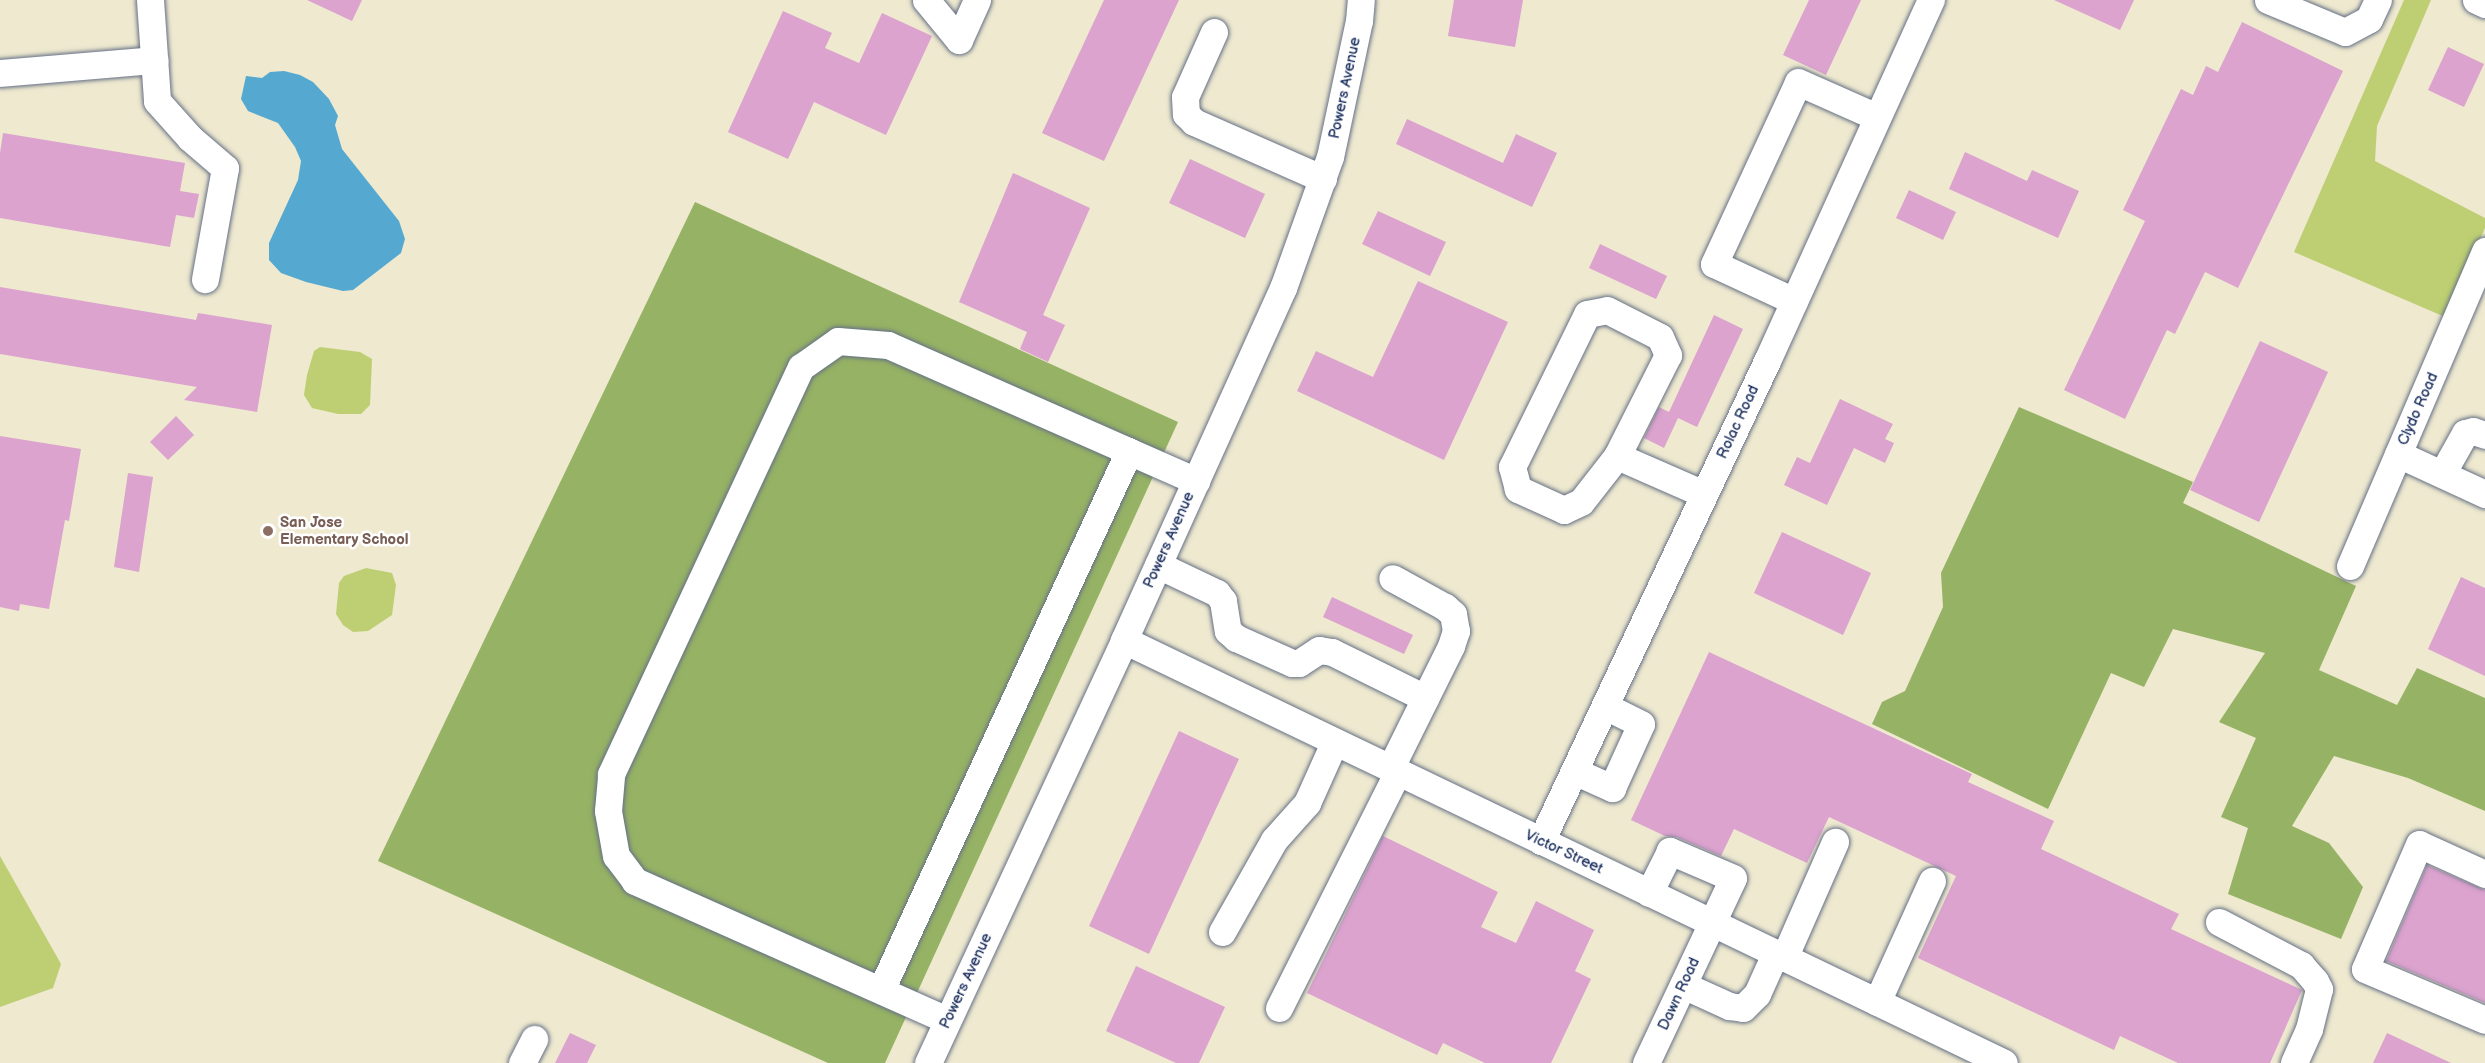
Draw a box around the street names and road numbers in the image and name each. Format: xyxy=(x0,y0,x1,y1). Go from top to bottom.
street label: Powers Avenue xyxy=(1325,36,1365,140)
street label: Clydo Road xyxy=(2394,370,2442,448)
street label: Rolac Road xyxy=(1713,382,1763,462)
street label: Powers Avenue xyxy=(1140,489,1198,591)
street label: Victor Street xyxy=(1522,826,1606,878)
street label: Powers Avenue xyxy=(936,930,996,1032)
street label: Dawn Road xyxy=(1654,955,1704,1033)

